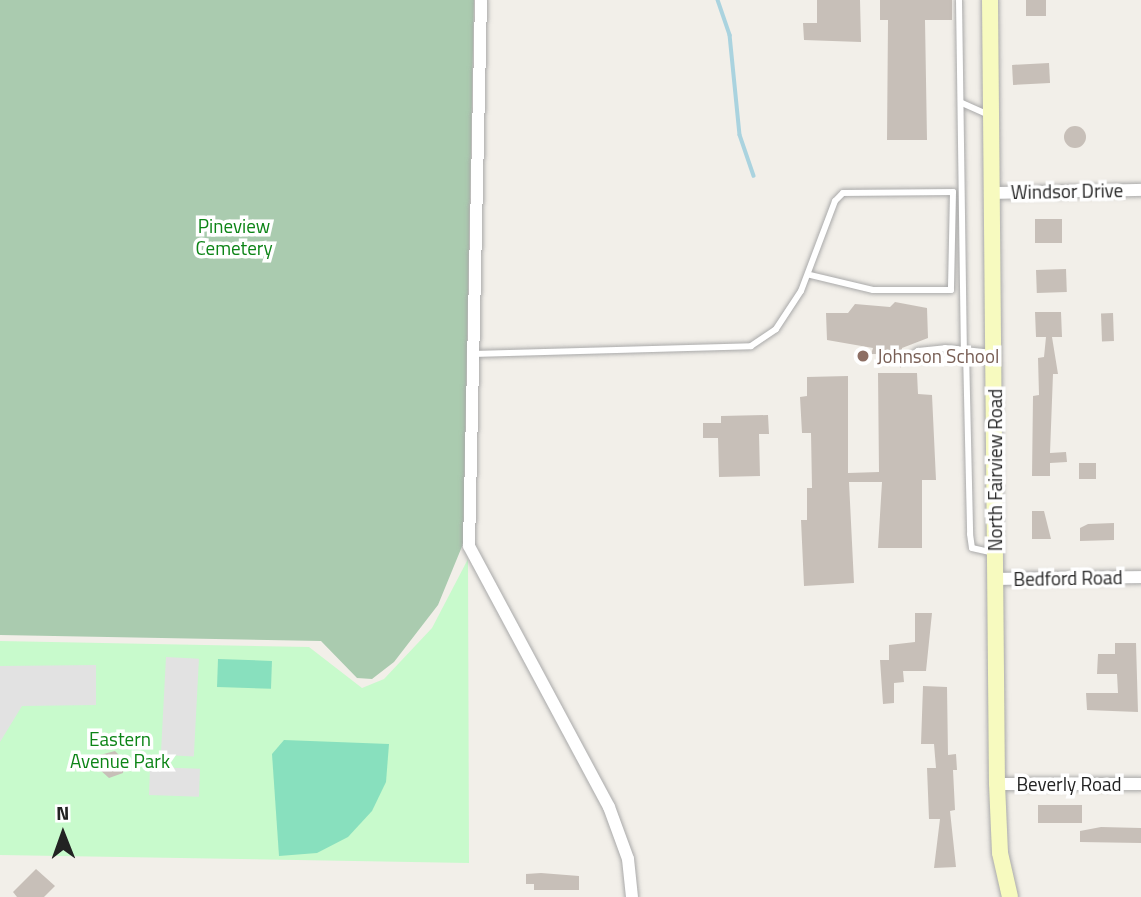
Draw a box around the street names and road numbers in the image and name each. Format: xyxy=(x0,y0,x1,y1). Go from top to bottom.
street label: Windsor Drive xyxy=(1011,179,1123,203)
street label: North Fairview Road xyxy=(984,389,1006,551)
street label: Bedford Road xyxy=(1013,566,1123,590)
street label: Beverly Road xyxy=(1016,773,1122,795)

